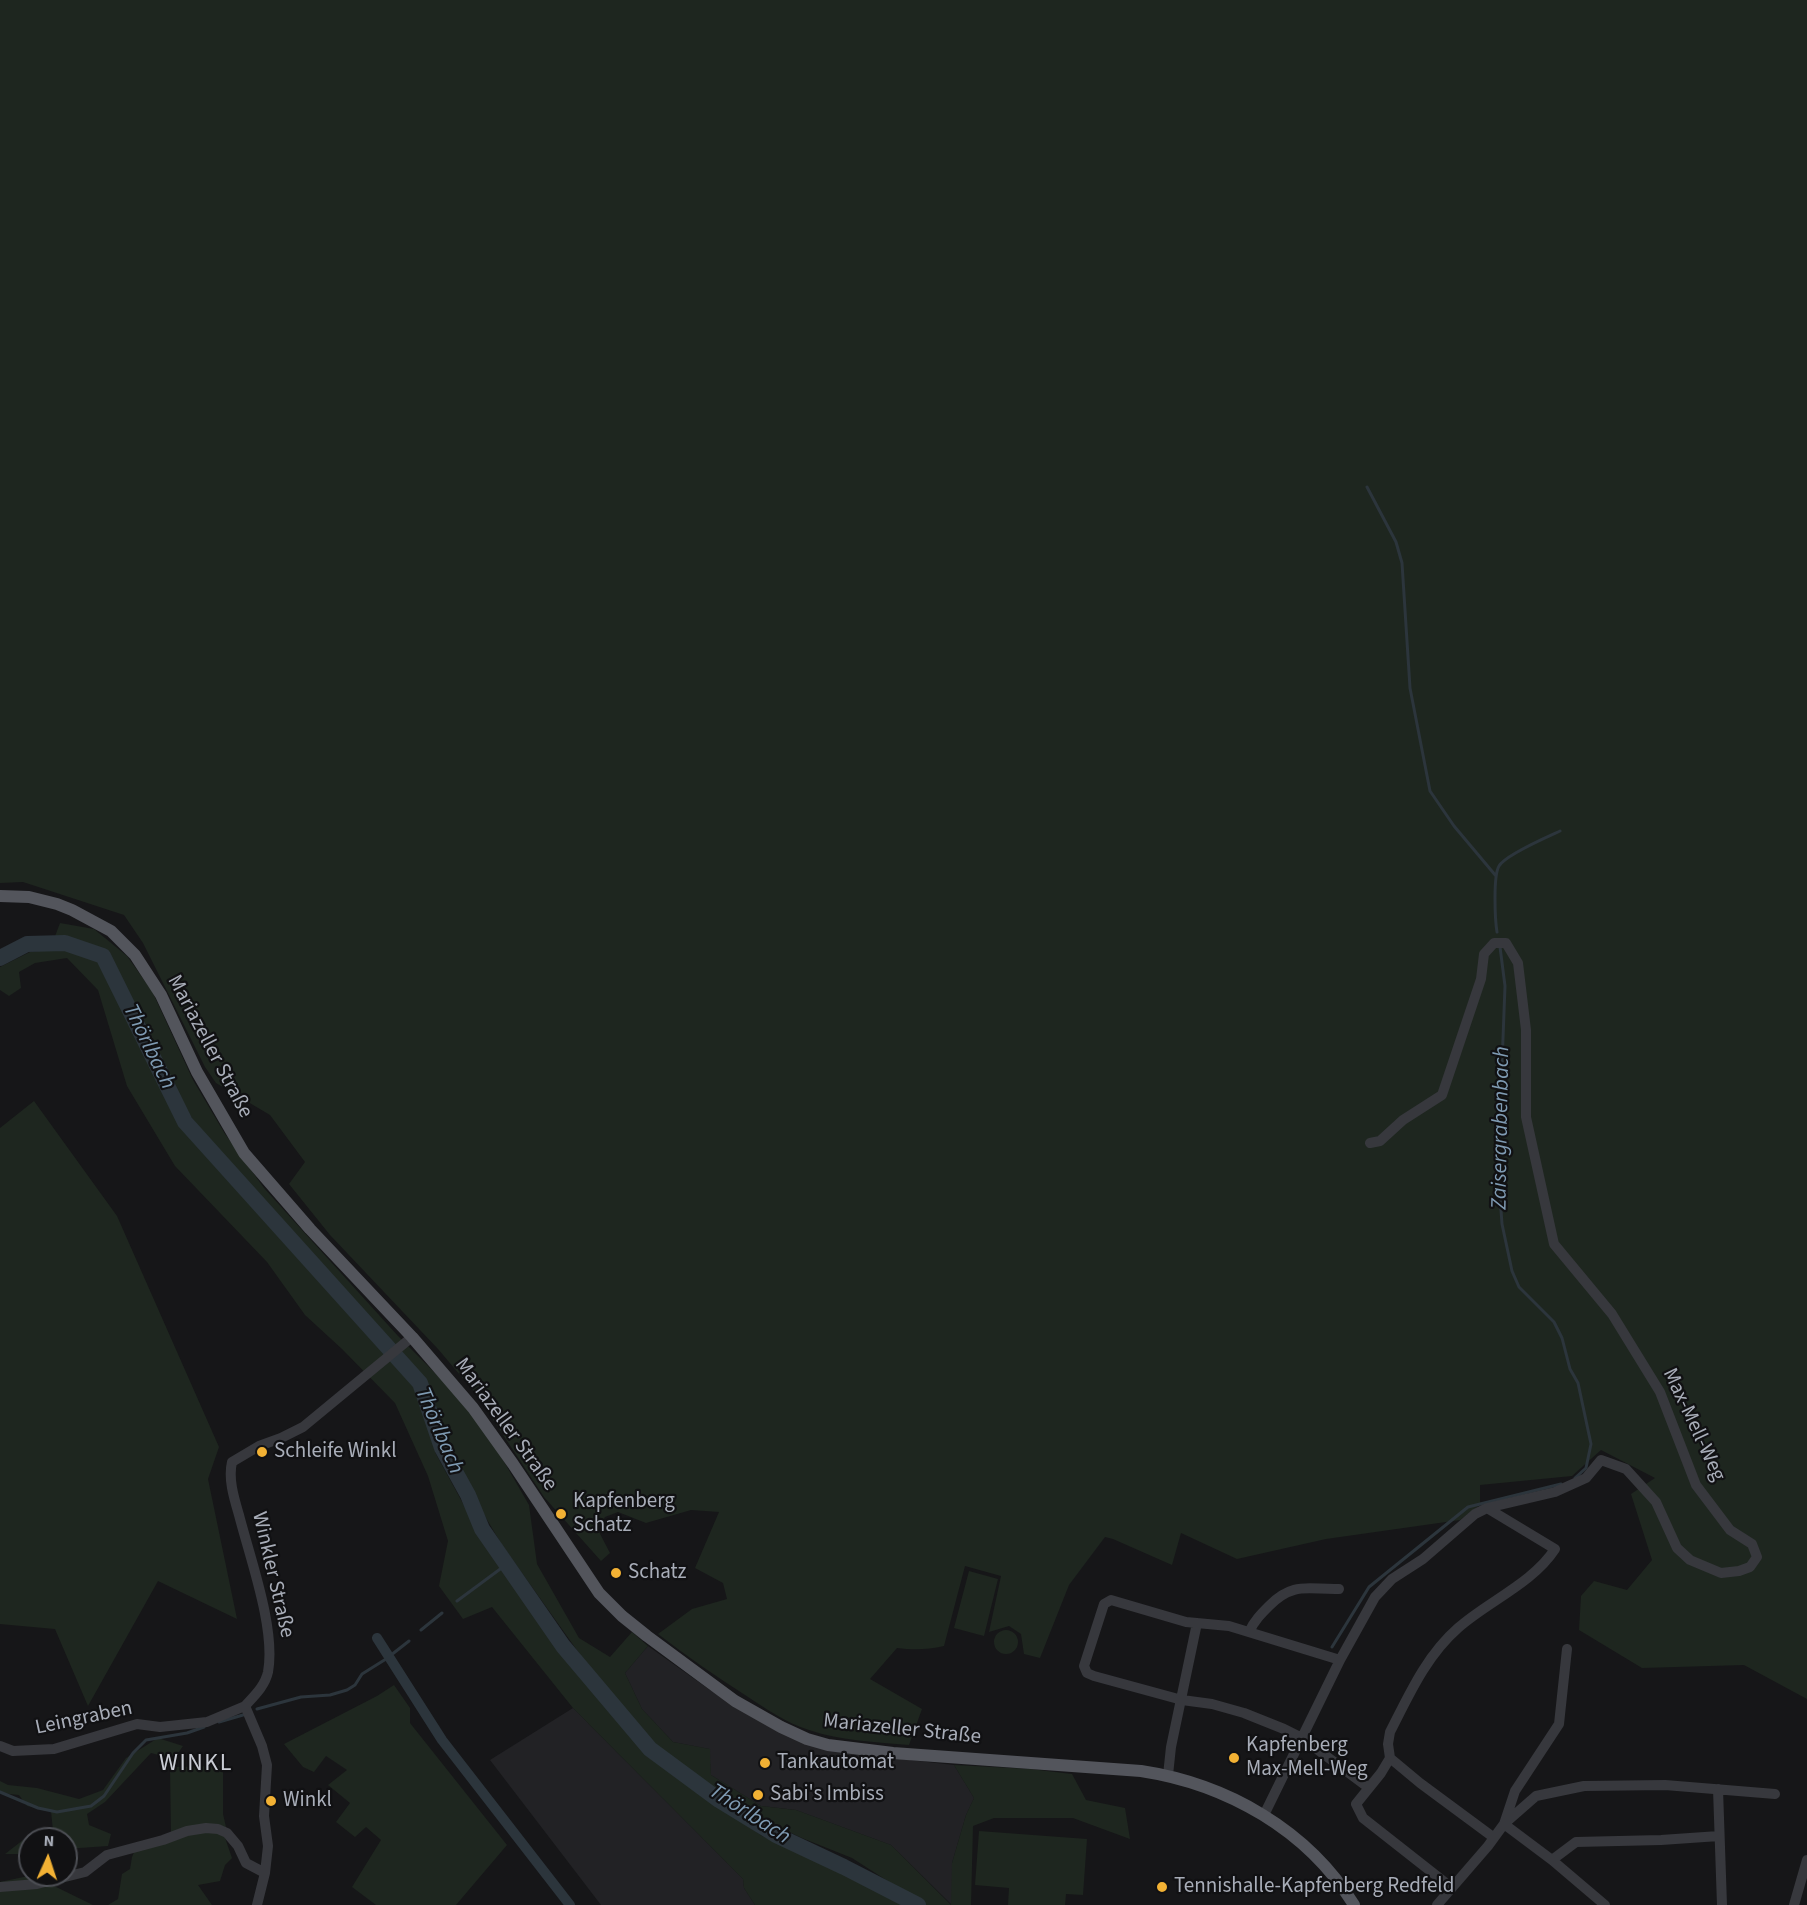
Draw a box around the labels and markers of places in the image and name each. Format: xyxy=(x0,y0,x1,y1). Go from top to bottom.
place label: Schleife Winkl xyxy=(274,1439,397,1465)
marker: Schleife Winkl xyxy=(255,1445,269,1459)
place label: Kapfenberg Schatz xyxy=(573,1489,675,1539)
marker: Kapfenberg Schatz xyxy=(554,1507,568,1521)
place label: Schatz xyxy=(628,1560,687,1586)
marker: Schatz xyxy=(609,1566,623,1580)
place label: Kapfenberg Max-Mell-Weg xyxy=(1246,1733,1367,1783)
place label: Tankautomat xyxy=(777,1750,894,1776)
marker: Kapfenberg Max-Mell-Weg xyxy=(1227,1751,1241,1765)
marker: Tankautomat xyxy=(758,1756,772,1770)
place label: Sabi's Imbiss xyxy=(770,1782,884,1808)
place label: Winkl xyxy=(283,1788,332,1814)
marker: Sabi's Imbiss xyxy=(751,1788,765,1802)
marker: Winkl xyxy=(264,1794,278,1808)
place label: Tennishalle-Kapfenberg Redfeld xyxy=(1174,1874,1454,1900)
marker: Tennishalle-Kapfenberg Redfeld xyxy=(1155,1880,1169,1894)

